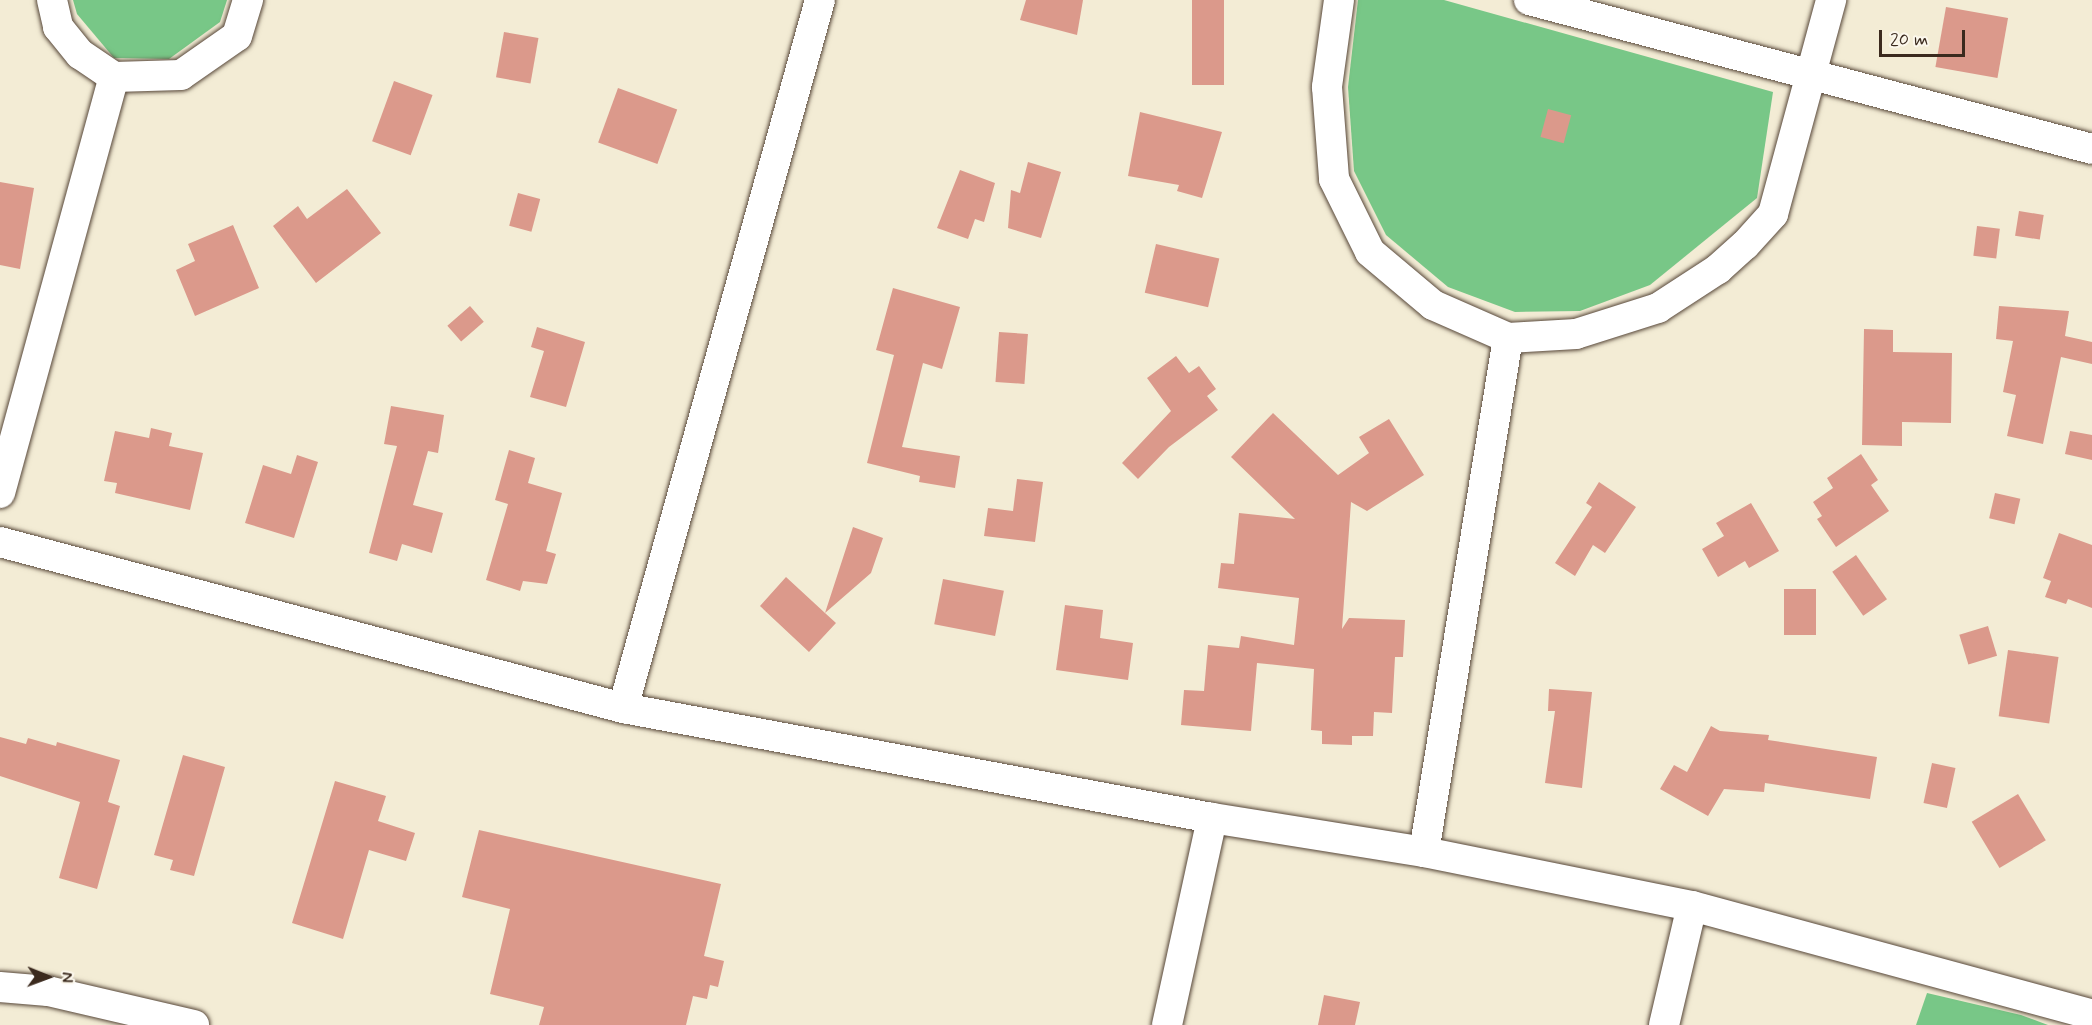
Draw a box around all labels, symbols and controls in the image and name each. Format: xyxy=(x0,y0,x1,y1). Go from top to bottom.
scale bar xyxy=(1882,18,1968,56)
text: 20 m xyxy=(1890,28,1928,52)
north arrow xyxy=(18,947,78,1007)
text: N xyxy=(56,972,77,983)

